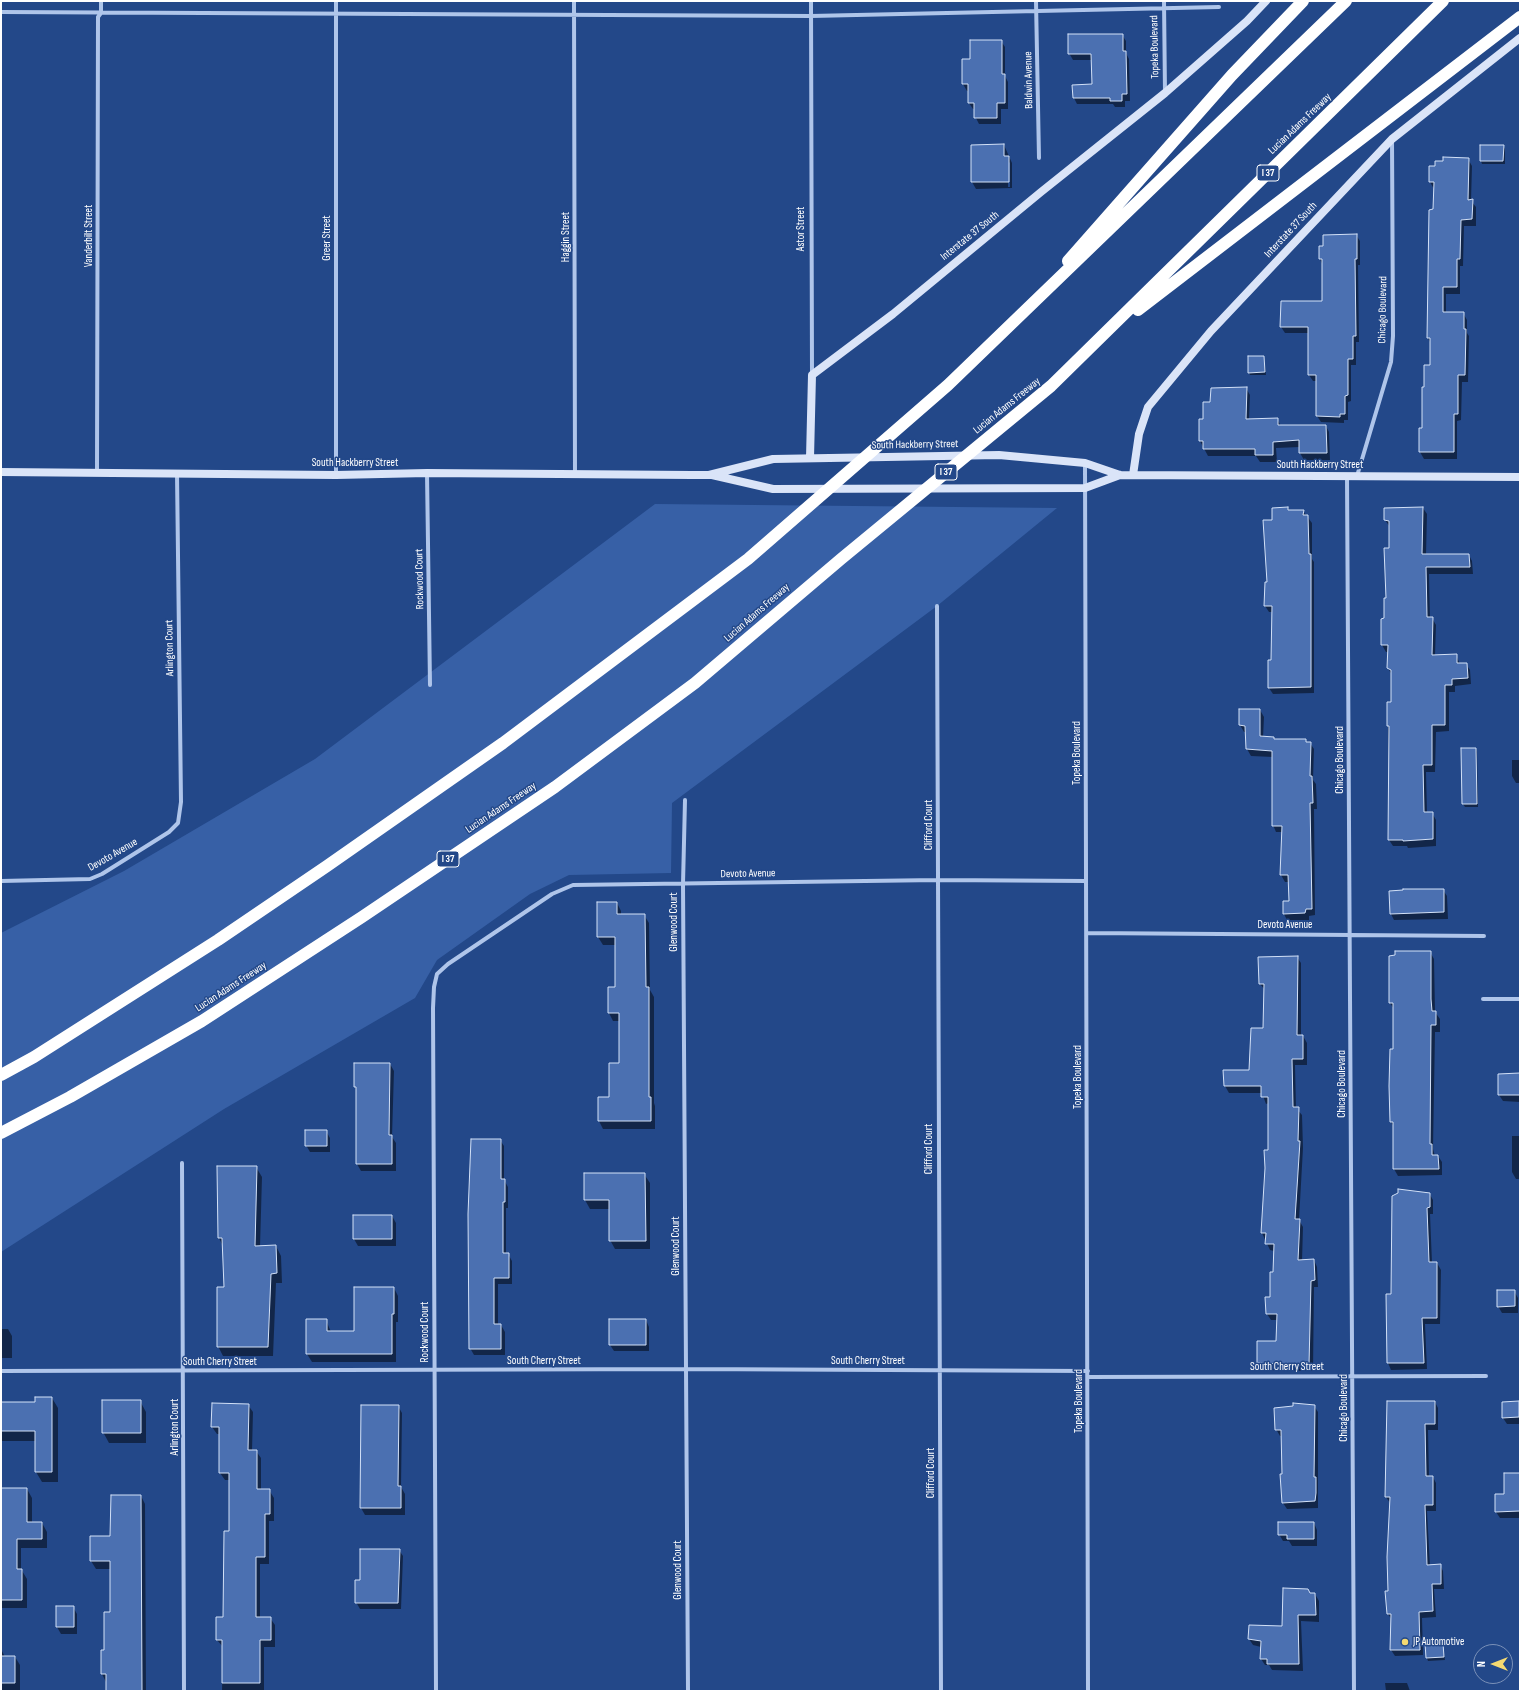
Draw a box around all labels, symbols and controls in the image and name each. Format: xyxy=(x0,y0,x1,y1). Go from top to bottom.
street label: Topeka Boulevard xyxy=(1148,15,1162,79)
street label: Baldwin Avenue xyxy=(1022,51,1036,109)
street label: Lucian Adams Freeway xyxy=(1266,91,1334,157)
road number: I 37 xyxy=(1257,165,1279,181)
street label: Interstate 37 South xyxy=(1262,199,1320,261)
street label: Vanderbilt Street xyxy=(82,205,96,267)
street label: Astor Street xyxy=(794,207,808,251)
street label: Interstate 37 South xyxy=(938,208,1002,264)
street label: Haggin Street xyxy=(559,212,573,262)
street label: Greer Street xyxy=(320,215,334,261)
street label: Chicago Boulevard xyxy=(1376,276,1390,344)
street label: Lucian Adams Freeway xyxy=(971,375,1043,437)
street label: South Hackberry Street xyxy=(872,438,958,452)
street label: South Hackberry Street xyxy=(312,456,398,470)
street label: South Hackberry Street xyxy=(1277,458,1363,472)
road number: I 37 xyxy=(935,464,957,480)
street label: Rockwood Court xyxy=(413,549,427,609)
street label: Lucian Adams Freeway xyxy=(722,581,792,645)
street label: Arlington Court xyxy=(163,619,177,677)
street label: Topeka Boulevard xyxy=(1070,721,1084,785)
street label: Chicago Boulevard xyxy=(1333,726,1347,794)
street label: Lucian Adams Freeway xyxy=(463,780,539,836)
street label: Clifford Court xyxy=(922,800,936,850)
street label: Devoto Avenue xyxy=(86,836,140,874)
road number: I 37 xyxy=(437,851,459,867)
street label: Devoto Avenue xyxy=(720,867,776,881)
street label: Glenwood Court xyxy=(667,892,681,952)
street label: Devoto Avenue xyxy=(1258,918,1312,932)
street label: Lucian Adams Freeway xyxy=(193,959,269,1015)
street label: Topeka Boulevard xyxy=(1071,1045,1085,1109)
street label: Chicago Boulevard xyxy=(1335,1050,1349,1118)
street label: Clifford Court xyxy=(922,1124,936,1174)
street label: Glenwood Court xyxy=(669,1216,683,1276)
street label: Rockwood Court xyxy=(418,1302,432,1362)
street label: South Cherry Street xyxy=(507,1354,581,1368)
street label: South Cherry Street xyxy=(831,1354,905,1368)
street label: South Cherry Street xyxy=(183,1355,257,1369)
street label: South Cherry Street xyxy=(1250,1360,1324,1374)
street label: Topeka Boulevard xyxy=(1072,1369,1086,1433)
street label: Chicago Boulevard xyxy=(1337,1374,1351,1442)
street label: Arlington Court xyxy=(168,1399,182,1455)
street label: Clifford Court xyxy=(924,1448,938,1498)
street label: Glenwood Court xyxy=(671,1540,685,1600)
place label: JP Automotive xyxy=(1413,1635,1464,1649)
marker: JP Automotive xyxy=(1400,1637,1410,1647)
north arrow xyxy=(1473,1644,1513,1684)
text: N xyxy=(1475,1661,1488,1667)

